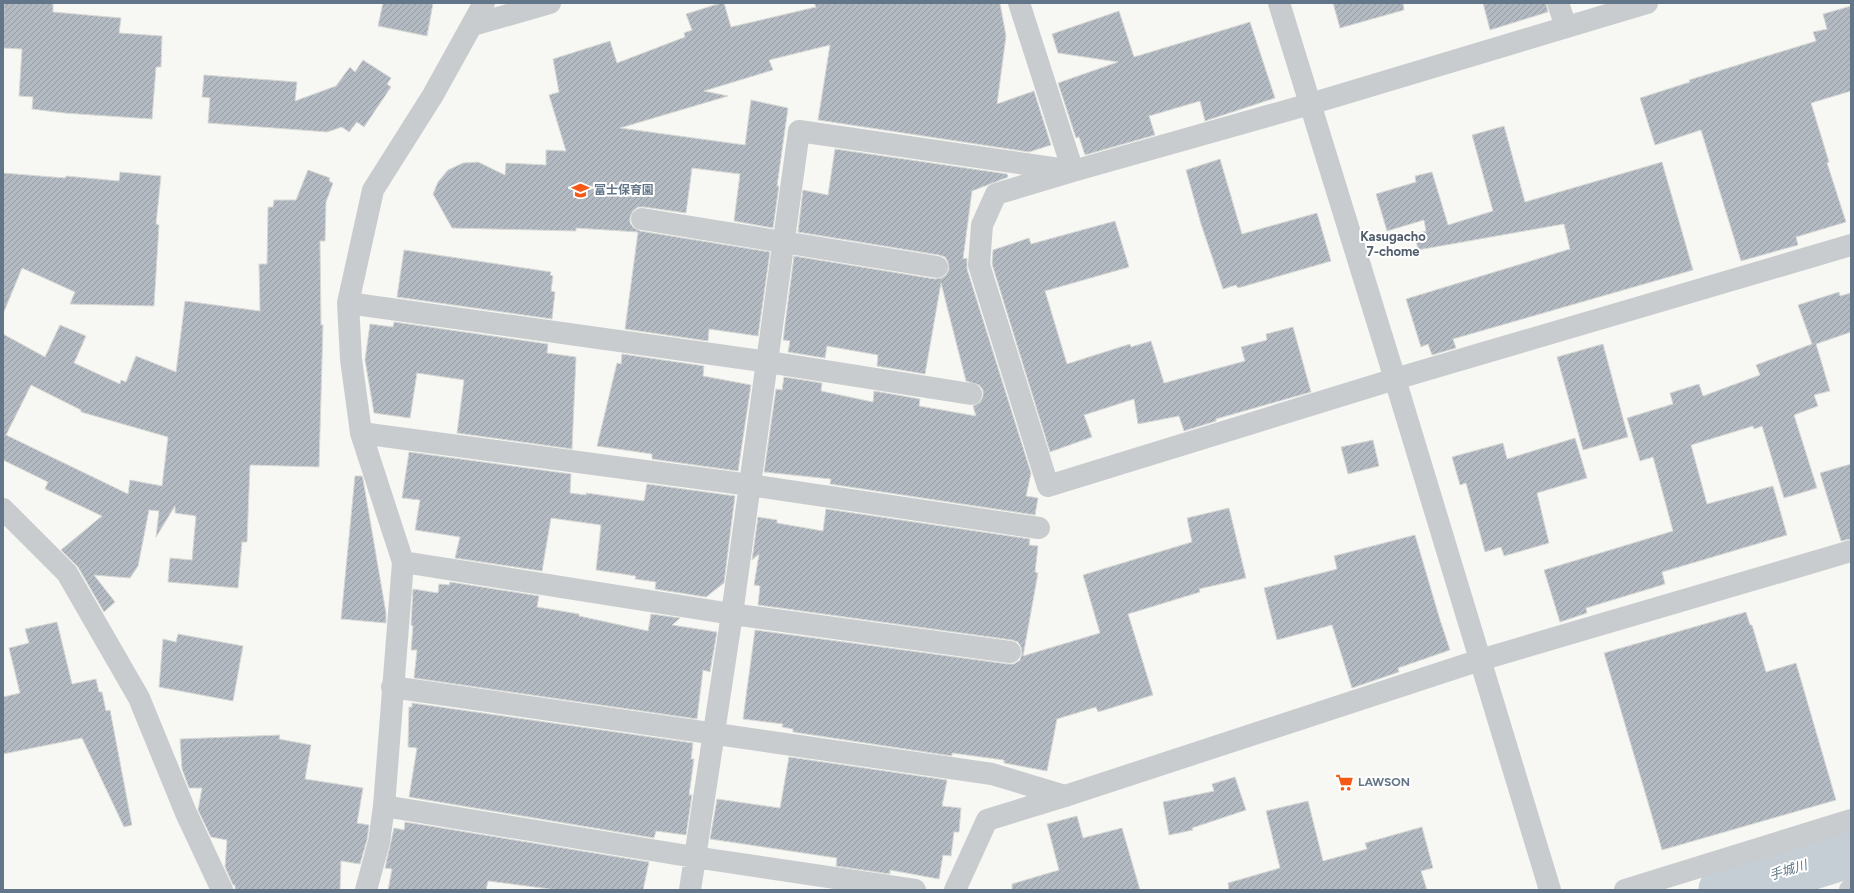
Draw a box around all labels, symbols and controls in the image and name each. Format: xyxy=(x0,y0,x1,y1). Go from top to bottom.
school or university icon: 富士保育園 xyxy=(571,180,591,200)
place label: 富士保育園 xyxy=(594,183,654,197)
district label: Kasugacho 7-chome xyxy=(1360,229,1426,259)
supermarket icon: LAWSON xyxy=(1335,772,1355,792)
place label: LAWSON xyxy=(1358,775,1410,789)
water label: 手城川 xyxy=(1767,857,1811,883)

